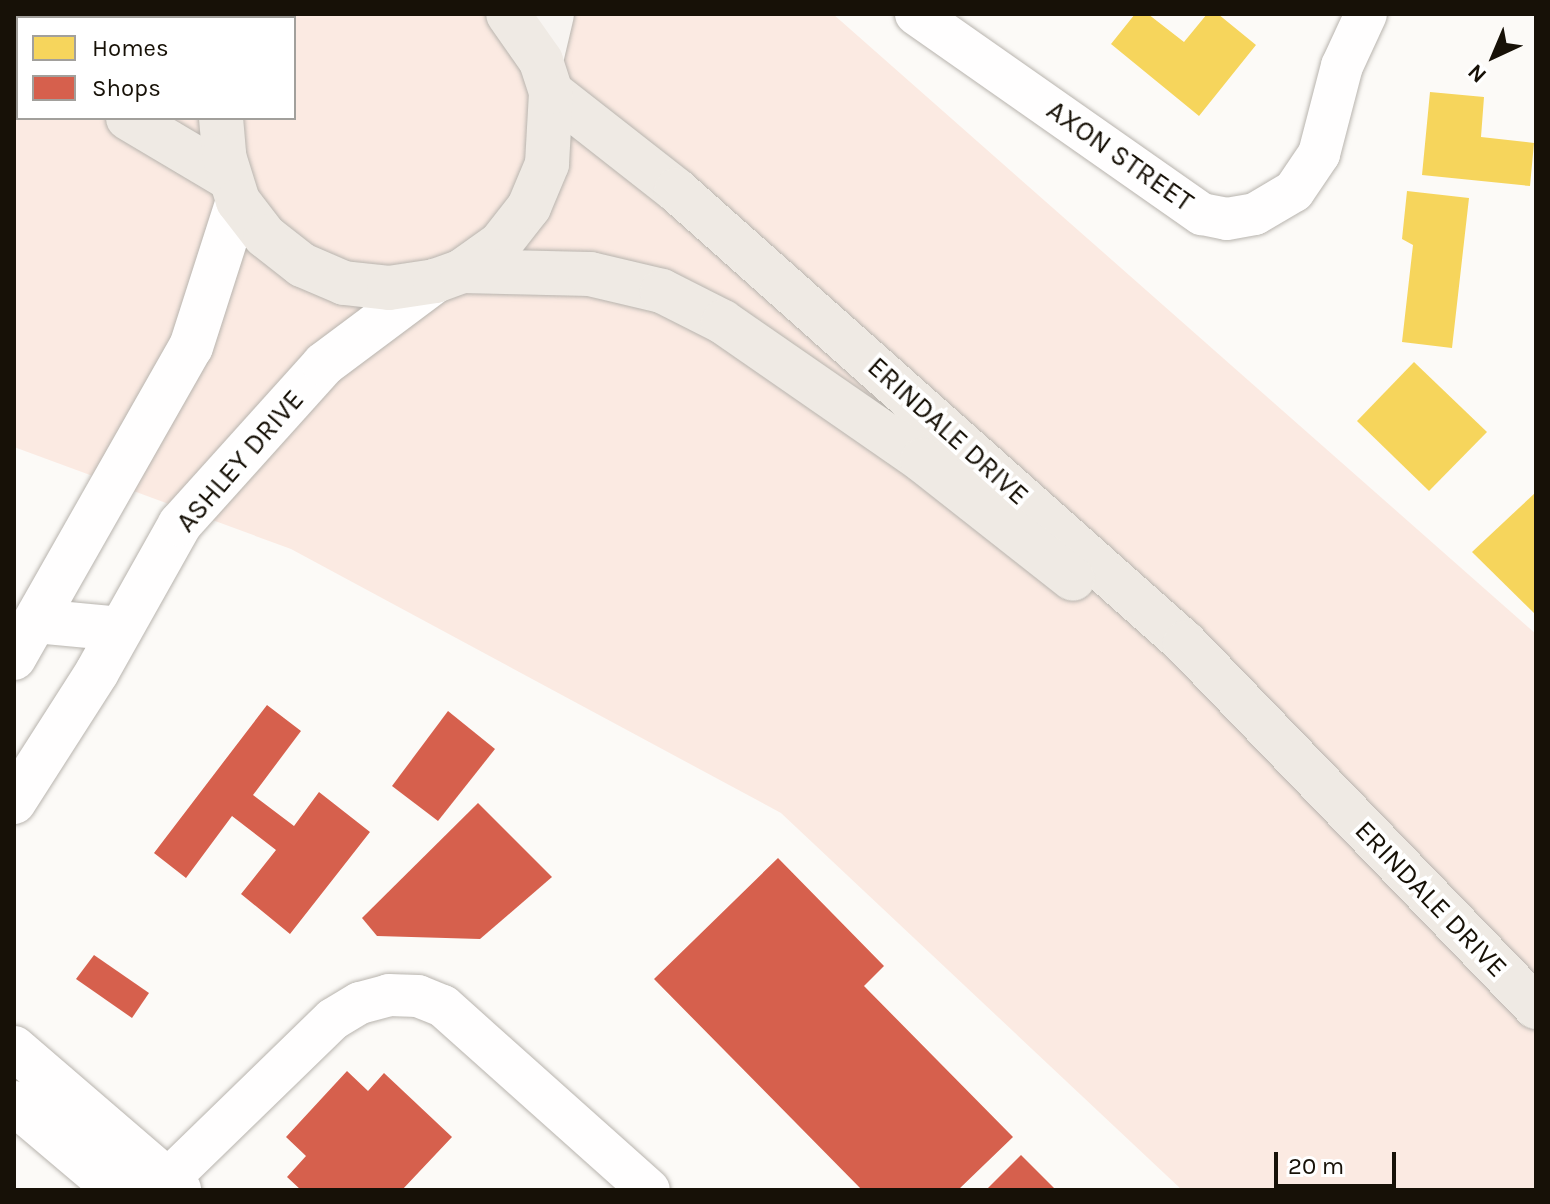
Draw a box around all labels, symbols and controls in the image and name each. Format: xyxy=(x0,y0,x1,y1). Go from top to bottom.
legend xyxy=(16,16,296,120)
north arrow xyxy=(1454,16,1534,96)
text: Homes xyxy=(92,34,169,62)
text: N xyxy=(1463,58,1492,88)
text: Shops xyxy=(92,74,161,102)
street label: AXON STREET xyxy=(1040,93,1200,219)
street label: ERINDALE DRIVE xyxy=(861,350,1035,512)
street label: ASHLEY DRIVE xyxy=(169,383,311,539)
street label: ERINDALE DRIVE xyxy=(1348,814,1514,984)
scale bar xyxy=(1278,1136,1400,1186)
text: 20 m xyxy=(1288,1152,1344,1180)

